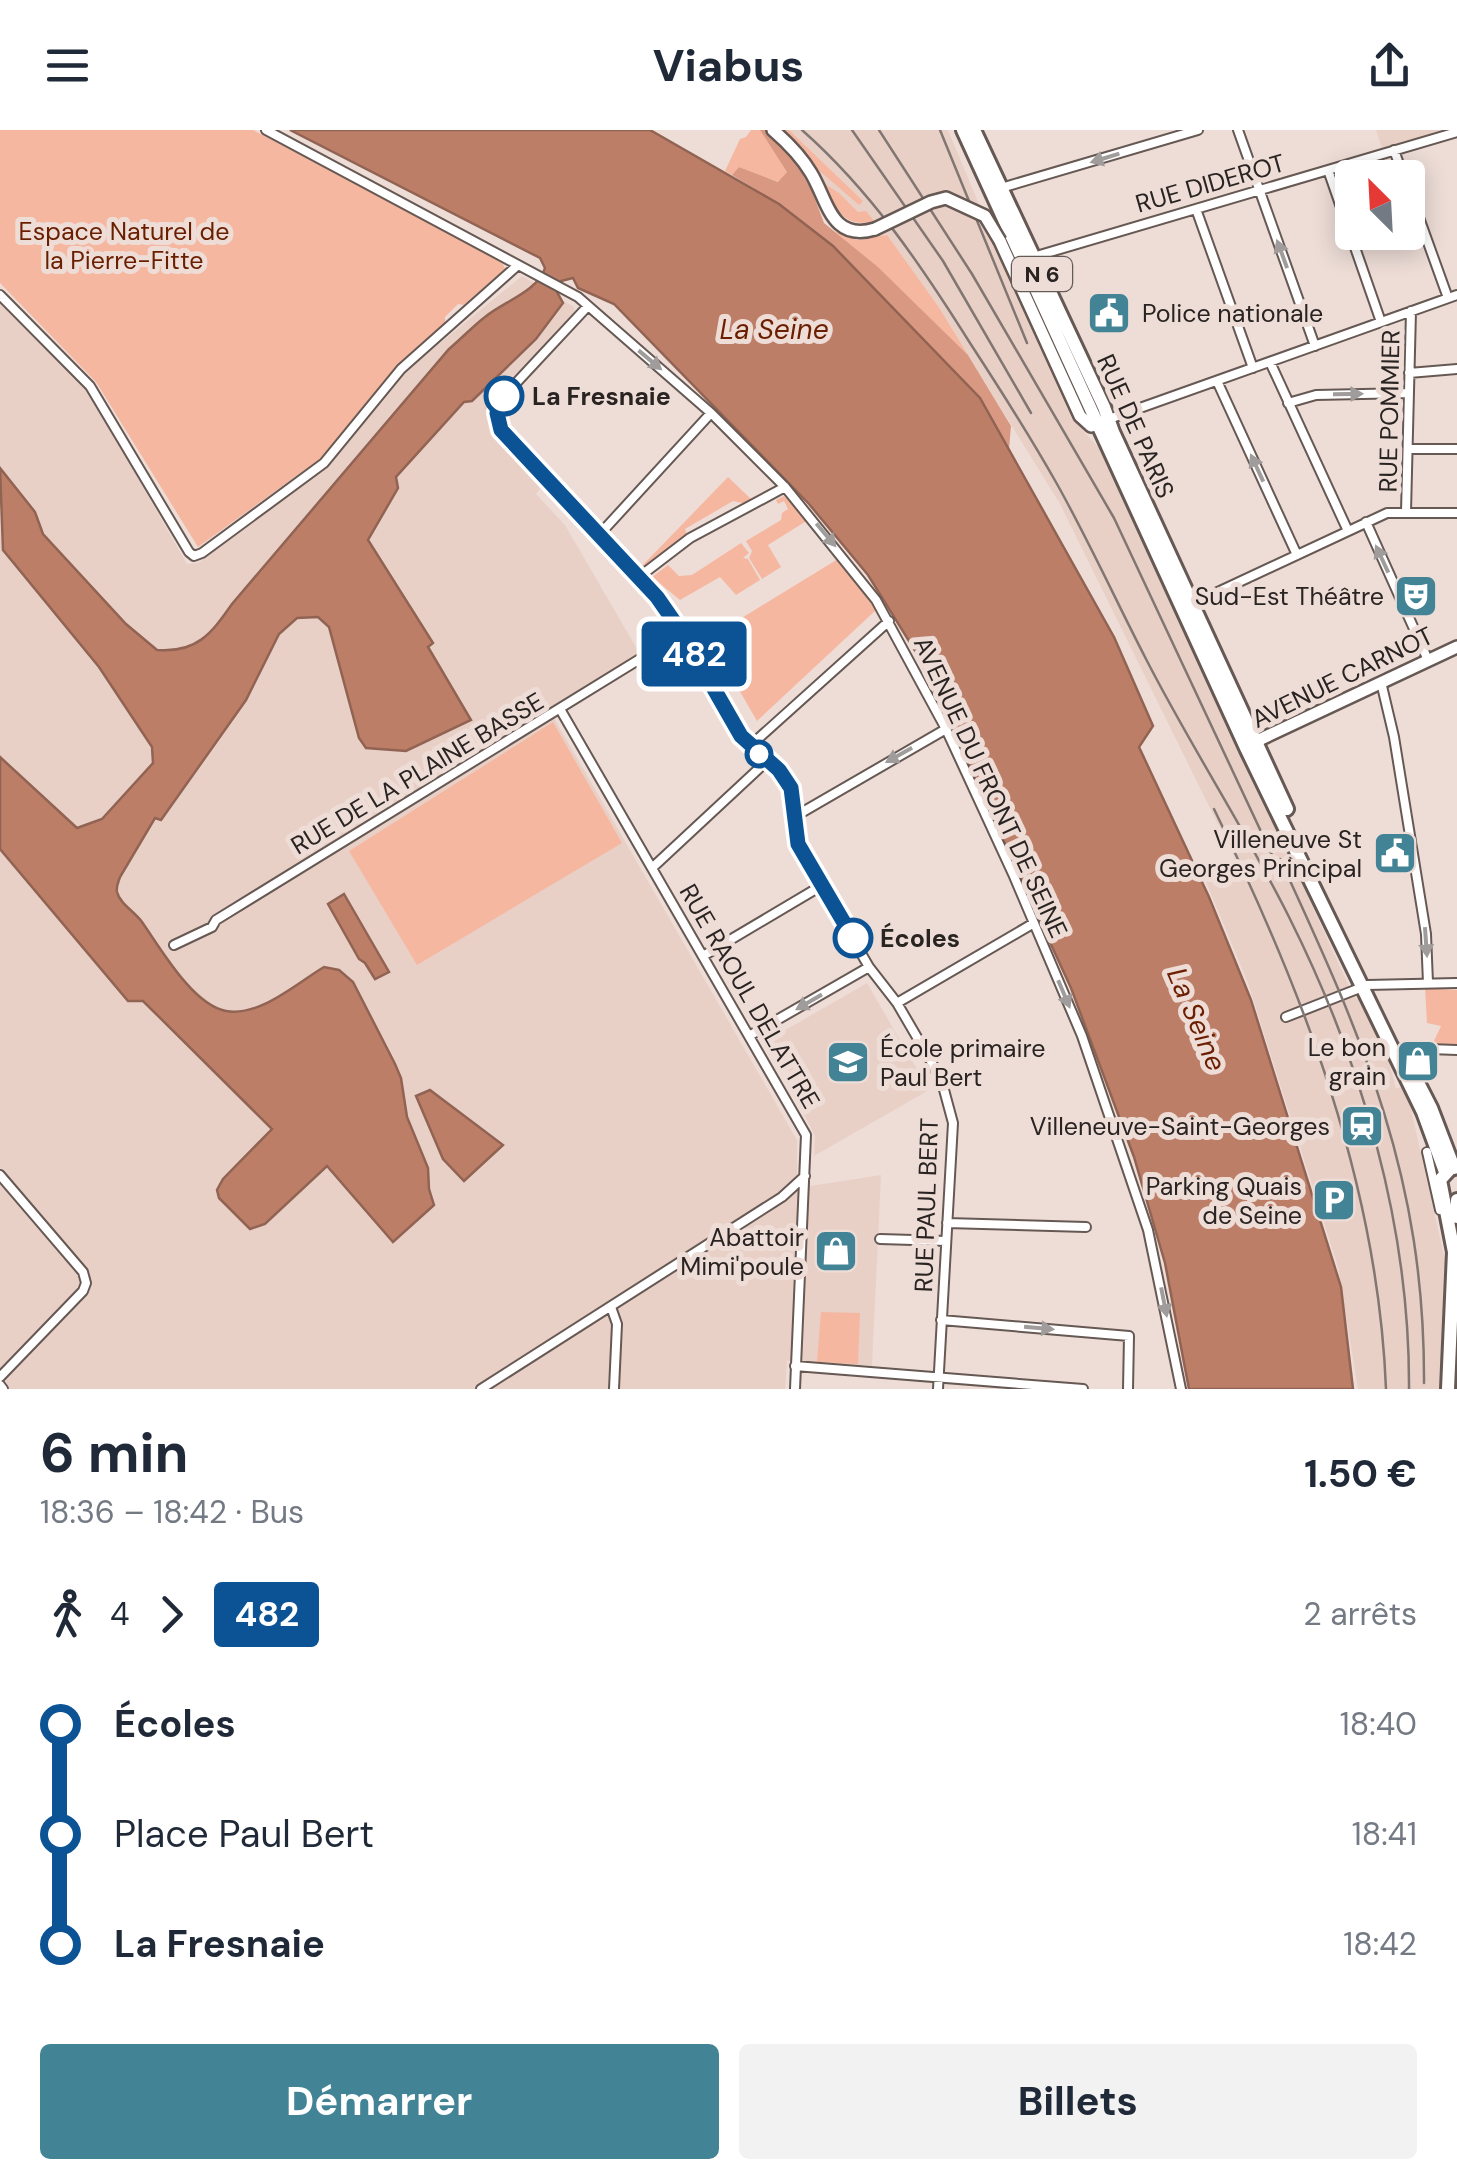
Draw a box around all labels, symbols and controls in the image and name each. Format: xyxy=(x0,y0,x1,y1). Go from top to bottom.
text: Viabus xyxy=(653,36,804,95)
icon: menu xyxy=(40,38,95,93)
icon: share xyxy=(1362,38,1417,93)
street label: RUE DIDEROT xyxy=(1132,146,1289,221)
one-way arrow xyxy=(1089,151,1119,166)
north arrow xyxy=(1335,160,1425,250)
map controls xyxy=(1335,160,1425,250)
park label: Espace Naturel de la Pierre-Fitte xyxy=(19,215,229,277)
one-way arrow xyxy=(1274,238,1289,268)
road number: N 6 xyxy=(1012,257,1072,291)
public building icon: Police nationale xyxy=(1086,290,1132,336)
place label: Police nationale xyxy=(1142,297,1323,330)
water label: La Seine xyxy=(719,311,829,348)
street label: RUE POMMIER xyxy=(1372,329,1407,493)
one-way arrow xyxy=(637,348,662,370)
street label: RUE DE PARIS xyxy=(1089,349,1182,503)
marker: La Fresnaie xyxy=(485,377,523,415)
place label: La Fresnaie xyxy=(532,380,671,413)
one-way arrow xyxy=(1332,386,1364,402)
one-way arrow xyxy=(1249,453,1265,483)
one-way arrow xyxy=(815,523,836,548)
one-way arrow xyxy=(1374,544,1391,573)
theatre icon: Sud-Est Théâtre xyxy=(1393,573,1439,619)
place label: Sud-Est Théâtre xyxy=(1195,580,1384,613)
street label: AVENUE CARNOT xyxy=(1246,619,1439,736)
line badge: 482 xyxy=(636,622,752,686)
text: 482 xyxy=(662,631,726,677)
street label: AVENUE DU FRONT DE SEINE xyxy=(906,631,1075,943)
street label: RUE DE LA PLAINE BASSE xyxy=(285,685,550,862)
unlabelled marker xyxy=(746,741,772,767)
one-way arrow xyxy=(885,746,913,763)
place label: Villeneuve St Georges Principal xyxy=(1159,823,1362,885)
public building icon: Villeneuve St Georges Principal xyxy=(1372,830,1418,876)
street label: RUE RAOUL DELATTRE xyxy=(672,878,827,1115)
marker: Écoles xyxy=(834,919,872,957)
place label: Écoles xyxy=(880,922,960,955)
one-way arrow xyxy=(1418,927,1434,958)
water label: La Seine xyxy=(1158,962,1235,1077)
one-way arrow xyxy=(1056,979,1072,1009)
one-way arrow xyxy=(795,992,823,1010)
place label: Le bon grain xyxy=(1308,1031,1386,1093)
place label: École primaire Paul Bert xyxy=(880,1032,1045,1094)
shop icon: Le bon grain xyxy=(1395,1038,1441,1084)
school or university icon: École primaire Paul Bert xyxy=(825,1039,871,1085)
station icon: Villeneuve-Saint-Georges xyxy=(1339,1103,1385,1149)
place label: Villeneuve-Saint-Georges xyxy=(1030,1110,1330,1143)
street label: RUE PAUL BERT xyxy=(907,1117,946,1293)
place label: Parking Quais de Seine xyxy=(1146,1170,1302,1232)
parking icon: Parking Quais de Seine xyxy=(1311,1177,1357,1223)
place label: Abattoir Mimi'poule xyxy=(680,1221,804,1283)
shop icon: Abattoir Mimi'poule xyxy=(813,1228,859,1274)
one-way arrow xyxy=(1157,1287,1172,1319)
one-way arrow xyxy=(1023,1321,1055,1337)
text: 6 min xyxy=(40,1417,189,1489)
text: 1.50 € xyxy=(1304,1449,1417,1499)
text: 18:36 – 18:42 · Bus xyxy=(40,1491,304,1533)
icon: walk xyxy=(40,1587,95,1642)
icon: forward xyxy=(144,1587,199,1642)
text: 482 xyxy=(234,1591,299,1637)
text: 4 xyxy=(110,1593,129,1635)
text: 2 arrêts xyxy=(1303,1593,1417,1635)
text: Écoles xyxy=(114,1699,236,1749)
text: 18:40 xyxy=(1340,1703,1417,1745)
text: Place Paul Bert xyxy=(114,1809,374,1859)
text: 18:41 xyxy=(1352,1813,1417,1855)
text: La Fresnaie xyxy=(114,1919,325,1969)
text: 18:42 xyxy=(1343,1923,1417,1965)
button: Démarrer xyxy=(40,2044,719,2159)
button: Billets xyxy=(739,2044,1417,2159)

